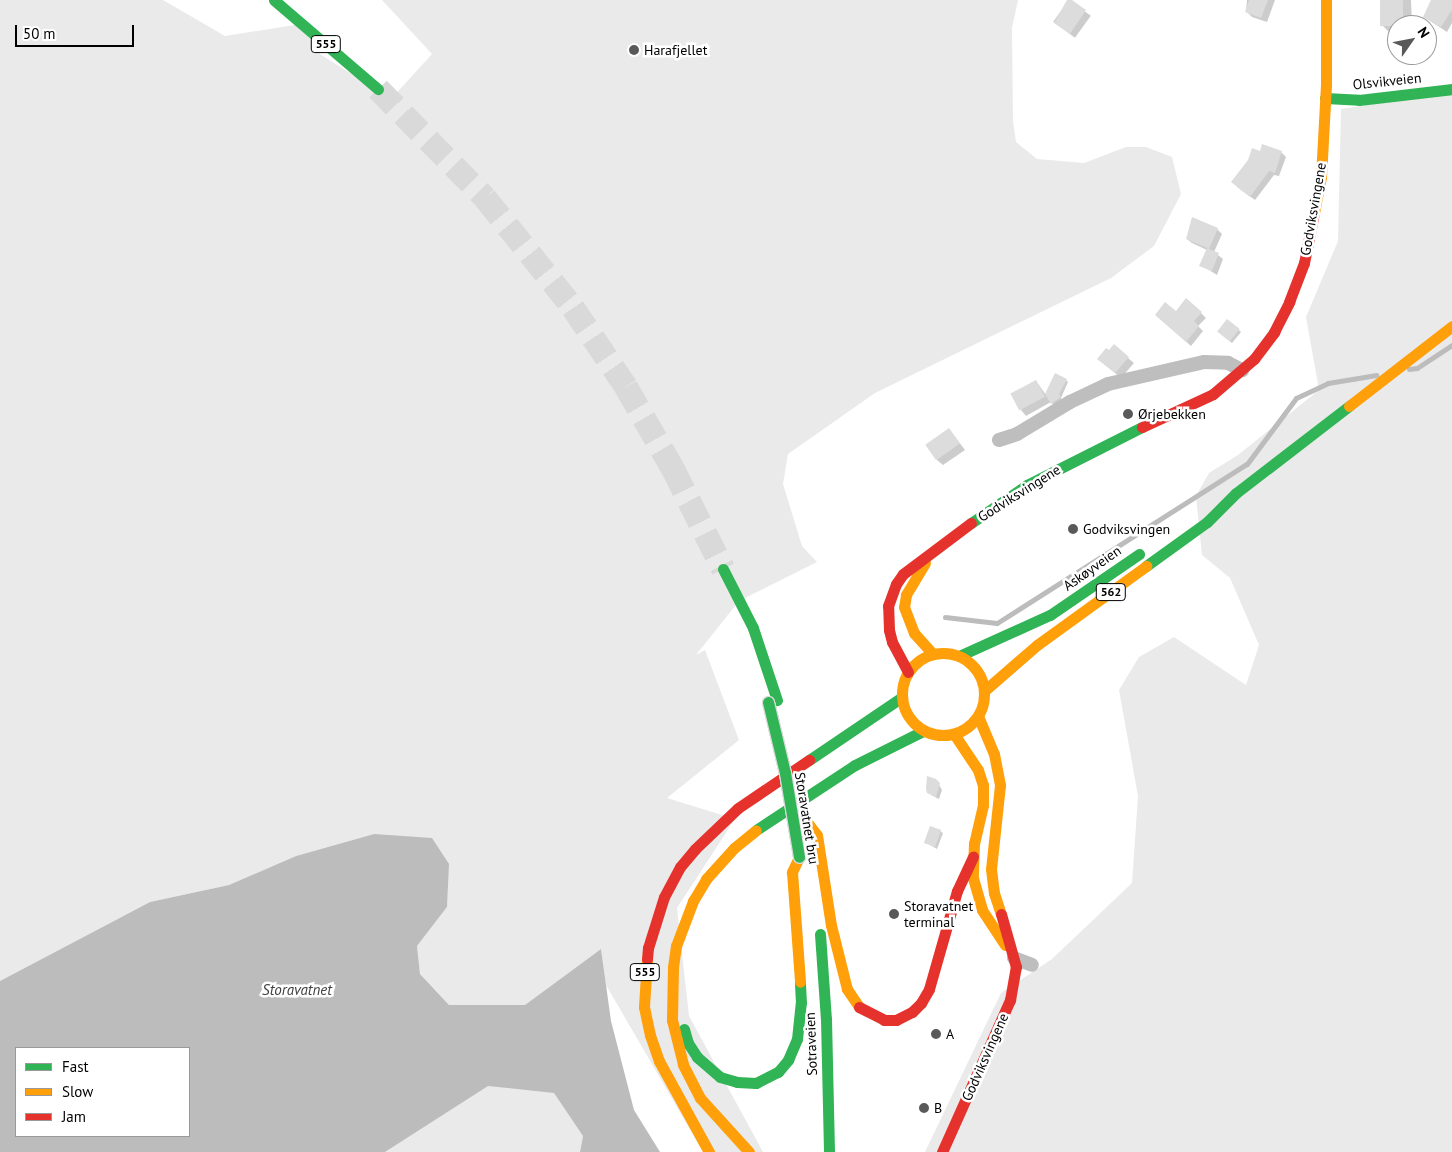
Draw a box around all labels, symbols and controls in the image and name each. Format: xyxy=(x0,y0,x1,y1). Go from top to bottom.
scale bar xyxy=(18,15,136,47)
north arrow xyxy=(1387,15,1437,65)
text: 50 m xyxy=(23,24,56,43)
text: N xyxy=(1414,24,1434,41)
road number: 555 xyxy=(310,34,342,54)
place label: Harafjellet xyxy=(644,42,707,58)
marker: Harafjellet xyxy=(628,44,640,56)
street label: Olsvikveien xyxy=(1352,69,1422,93)
street label: Godviksvingene xyxy=(1297,161,1329,257)
place label: Ørjebekken xyxy=(1138,406,1206,422)
marker: Ørjebekken xyxy=(1122,408,1134,420)
street label: Godviksvingene xyxy=(975,461,1063,525)
place label: Godviksvingen xyxy=(1083,521,1170,537)
marker: Godviksvingen xyxy=(1067,523,1079,535)
street label: Askøyveien xyxy=(1060,542,1124,594)
road number: 562 xyxy=(1095,582,1127,602)
street label: Storavatnet bru xyxy=(791,771,823,865)
place label: Storavatnet terminal xyxy=(904,898,973,930)
marker: Storavatnet terminal xyxy=(888,908,900,920)
road number: 555 xyxy=(629,962,661,982)
water label: Storavatnet xyxy=(262,981,332,999)
street label: Godviksvingene xyxy=(958,1011,1012,1103)
street label: Sotraveien xyxy=(801,1012,821,1076)
place label: A xyxy=(946,1026,954,1042)
marker: A xyxy=(930,1028,942,1040)
legend xyxy=(15,1047,190,1137)
text: Fast xyxy=(62,1057,89,1076)
text: Slow xyxy=(62,1082,93,1101)
place label: B xyxy=(934,1100,942,1116)
marker: B xyxy=(918,1102,930,1114)
text: Jam xyxy=(62,1107,86,1126)

